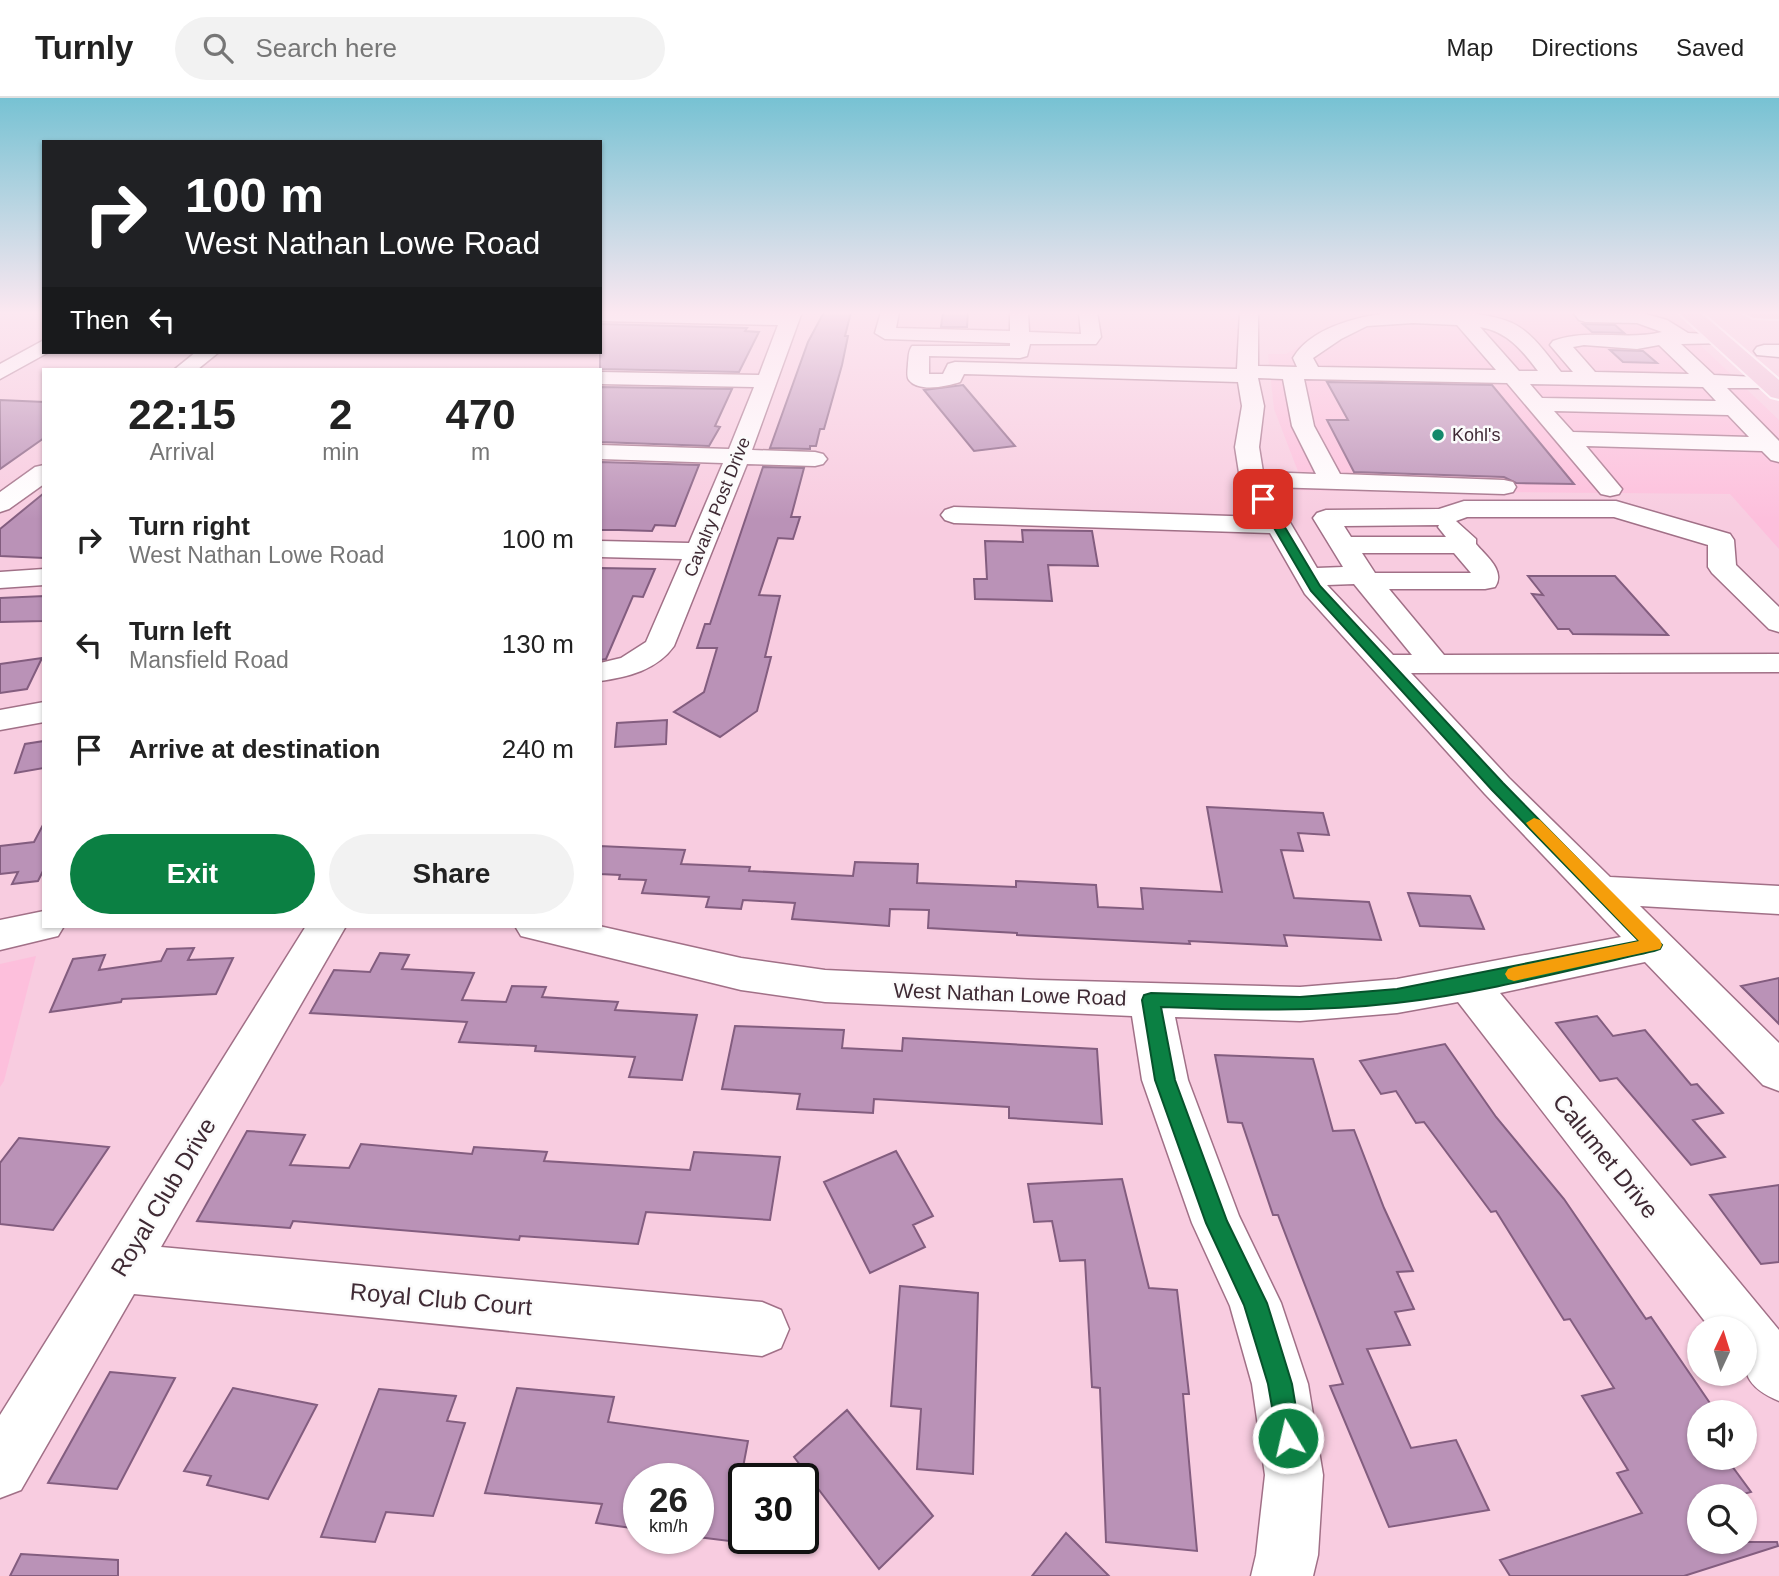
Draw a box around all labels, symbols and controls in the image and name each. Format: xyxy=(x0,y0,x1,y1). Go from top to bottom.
search box xyxy=(175,17,665,80)
text: Turnly xyxy=(35,29,133,66)
icon: search xyxy=(199,29,237,67)
text: Search here xyxy=(255,33,397,63)
text: Map xyxy=(1447,34,1493,61)
text: Directions xyxy=(1531,34,1638,61)
text: Saved xyxy=(1676,34,1744,61)
icon: right xyxy=(70,168,161,259)
text: 100 m xyxy=(185,168,324,222)
text: West Nathan Lowe Road xyxy=(185,225,540,261)
icon: left xyxy=(143,301,181,339)
text: Then xyxy=(70,305,129,335)
text: 22:15 xyxy=(128,391,236,438)
text: 2 xyxy=(329,391,352,438)
text: 470 xyxy=(446,391,516,438)
place label: Kohl's xyxy=(1452,425,1500,445)
marker: Kohl's xyxy=(1430,427,1446,443)
street label: Cavalry Post Drive xyxy=(680,434,754,580)
text: Arrival xyxy=(149,439,215,465)
text: min xyxy=(322,439,359,465)
text: m xyxy=(471,439,490,465)
pin xyxy=(1233,469,1293,529)
icon: arrive xyxy=(1244,480,1282,518)
text: Turn right xyxy=(129,511,250,541)
icon: right xyxy=(70,521,108,559)
text: 100 m xyxy=(502,524,574,554)
text: West Nathan Lowe Road xyxy=(129,542,384,568)
text: Turn left xyxy=(129,616,231,646)
icon: left xyxy=(70,626,108,664)
text: 130 m xyxy=(502,629,574,659)
text: Mansfield Road xyxy=(129,647,289,673)
icon: arrive xyxy=(70,731,108,769)
text: Arrive at destination xyxy=(129,734,380,764)
text: 240 m xyxy=(502,734,574,764)
button: Exit xyxy=(70,834,315,914)
button: Share xyxy=(329,834,574,914)
street label: West Nathan Lowe Road xyxy=(893,978,1127,1010)
street label: Calumet Drive xyxy=(1548,1088,1664,1224)
street label: Royal Club Drive xyxy=(105,1113,221,1281)
street label: Royal Club Court xyxy=(349,1278,534,1320)
north arrow xyxy=(1687,1316,1757,1386)
map controls xyxy=(1687,1316,1757,1554)
button: sound xyxy=(1687,1400,1757,1470)
position arrow xyxy=(1251,1401,1325,1475)
speed limit sign: 30 xyxy=(728,1463,819,1554)
text: 26 xyxy=(649,1480,688,1519)
button: search xyxy=(1687,1484,1757,1554)
text: km/h xyxy=(649,1516,688,1536)

